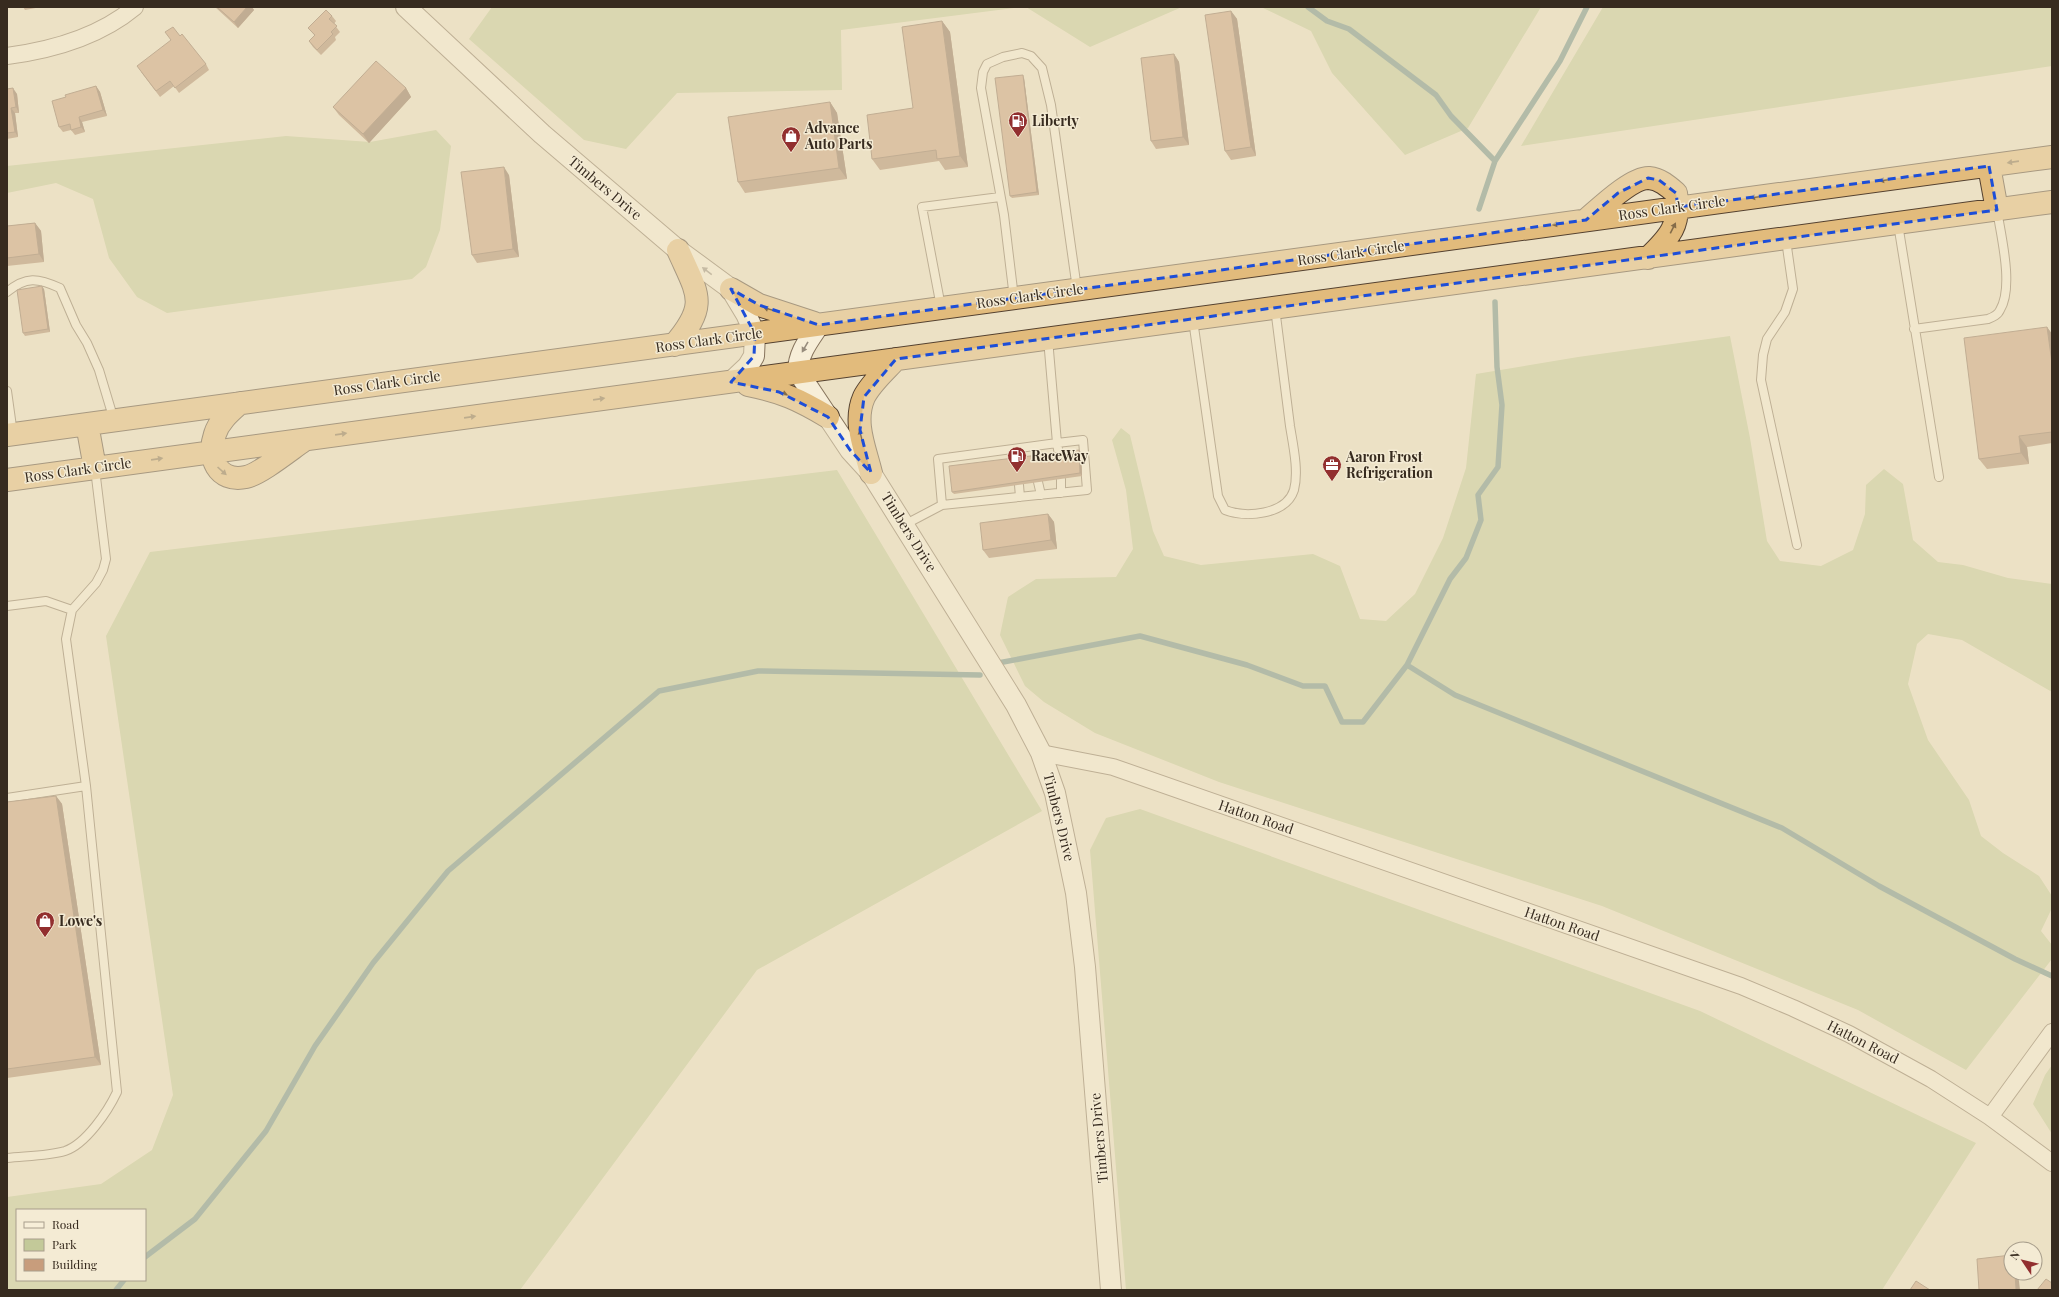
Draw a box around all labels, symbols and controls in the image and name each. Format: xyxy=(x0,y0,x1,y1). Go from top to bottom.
fuel station icon: Liberty xyxy=(1007,110,1029,138)
place label: Liberty xyxy=(1032,111,1080,130)
place label: Advance Auto Parts xyxy=(804,118,872,153)
shop icon: Advance Auto Parts xyxy=(780,125,802,153)
street label: Timbers Drive xyxy=(565,151,646,224)
one-way arrow xyxy=(2007,159,2019,165)
one-way arrow xyxy=(1878,177,1891,183)
street label: Ross Clark Circle xyxy=(1617,191,1727,224)
one-way arrow xyxy=(1750,194,1762,200)
one-way arrow xyxy=(1551,221,1564,227)
one-way arrow xyxy=(1670,222,1676,234)
street label: Ross Clark Circle xyxy=(1296,236,1406,269)
one-way arrow xyxy=(701,267,712,275)
street label: Ross Clark Circle xyxy=(975,279,1085,312)
one-way arrow xyxy=(762,306,774,312)
street label: Ross Clark Circle xyxy=(654,323,764,356)
one-way arrow xyxy=(801,341,808,353)
street label: Ross Clark Circle xyxy=(332,366,442,399)
one-way arrow xyxy=(777,391,789,397)
one-way arrow xyxy=(593,396,605,402)
one-way arrow xyxy=(464,414,476,420)
one-way arrow xyxy=(858,429,864,441)
one-way arrow xyxy=(335,431,347,437)
fuel station icon: RaceWay xyxy=(1006,445,1028,473)
place label: RaceWay xyxy=(1031,446,1089,465)
place label: Aaron Frost Refrigeration xyxy=(1345,447,1433,482)
street label: Ross Clark Circle xyxy=(23,453,133,486)
office icon: Aaron Frost Refrigeration xyxy=(1321,454,1343,482)
one-way arrow xyxy=(151,456,163,462)
one-way arrow xyxy=(217,466,227,476)
street label: Timbers Drive xyxy=(877,488,941,575)
street label: Timbers Drive xyxy=(1039,771,1080,863)
street label: Hatton Road xyxy=(1216,795,1296,838)
street label: Hatton Road xyxy=(1522,902,1602,945)
shop icon: Lowe's xyxy=(34,910,56,938)
place label: Lowe's xyxy=(59,911,102,930)
street label: Hatton Road xyxy=(1824,1015,1902,1068)
street label: Timbers Drive xyxy=(1085,1092,1112,1184)
legend xyxy=(16,1209,146,1281)
text: Road xyxy=(52,1216,79,1232)
text: Park xyxy=(52,1236,77,1252)
north arrow xyxy=(2003,1241,2043,1281)
text: N xyxy=(2006,1247,2023,1263)
text: Building xyxy=(52,1256,98,1272)

